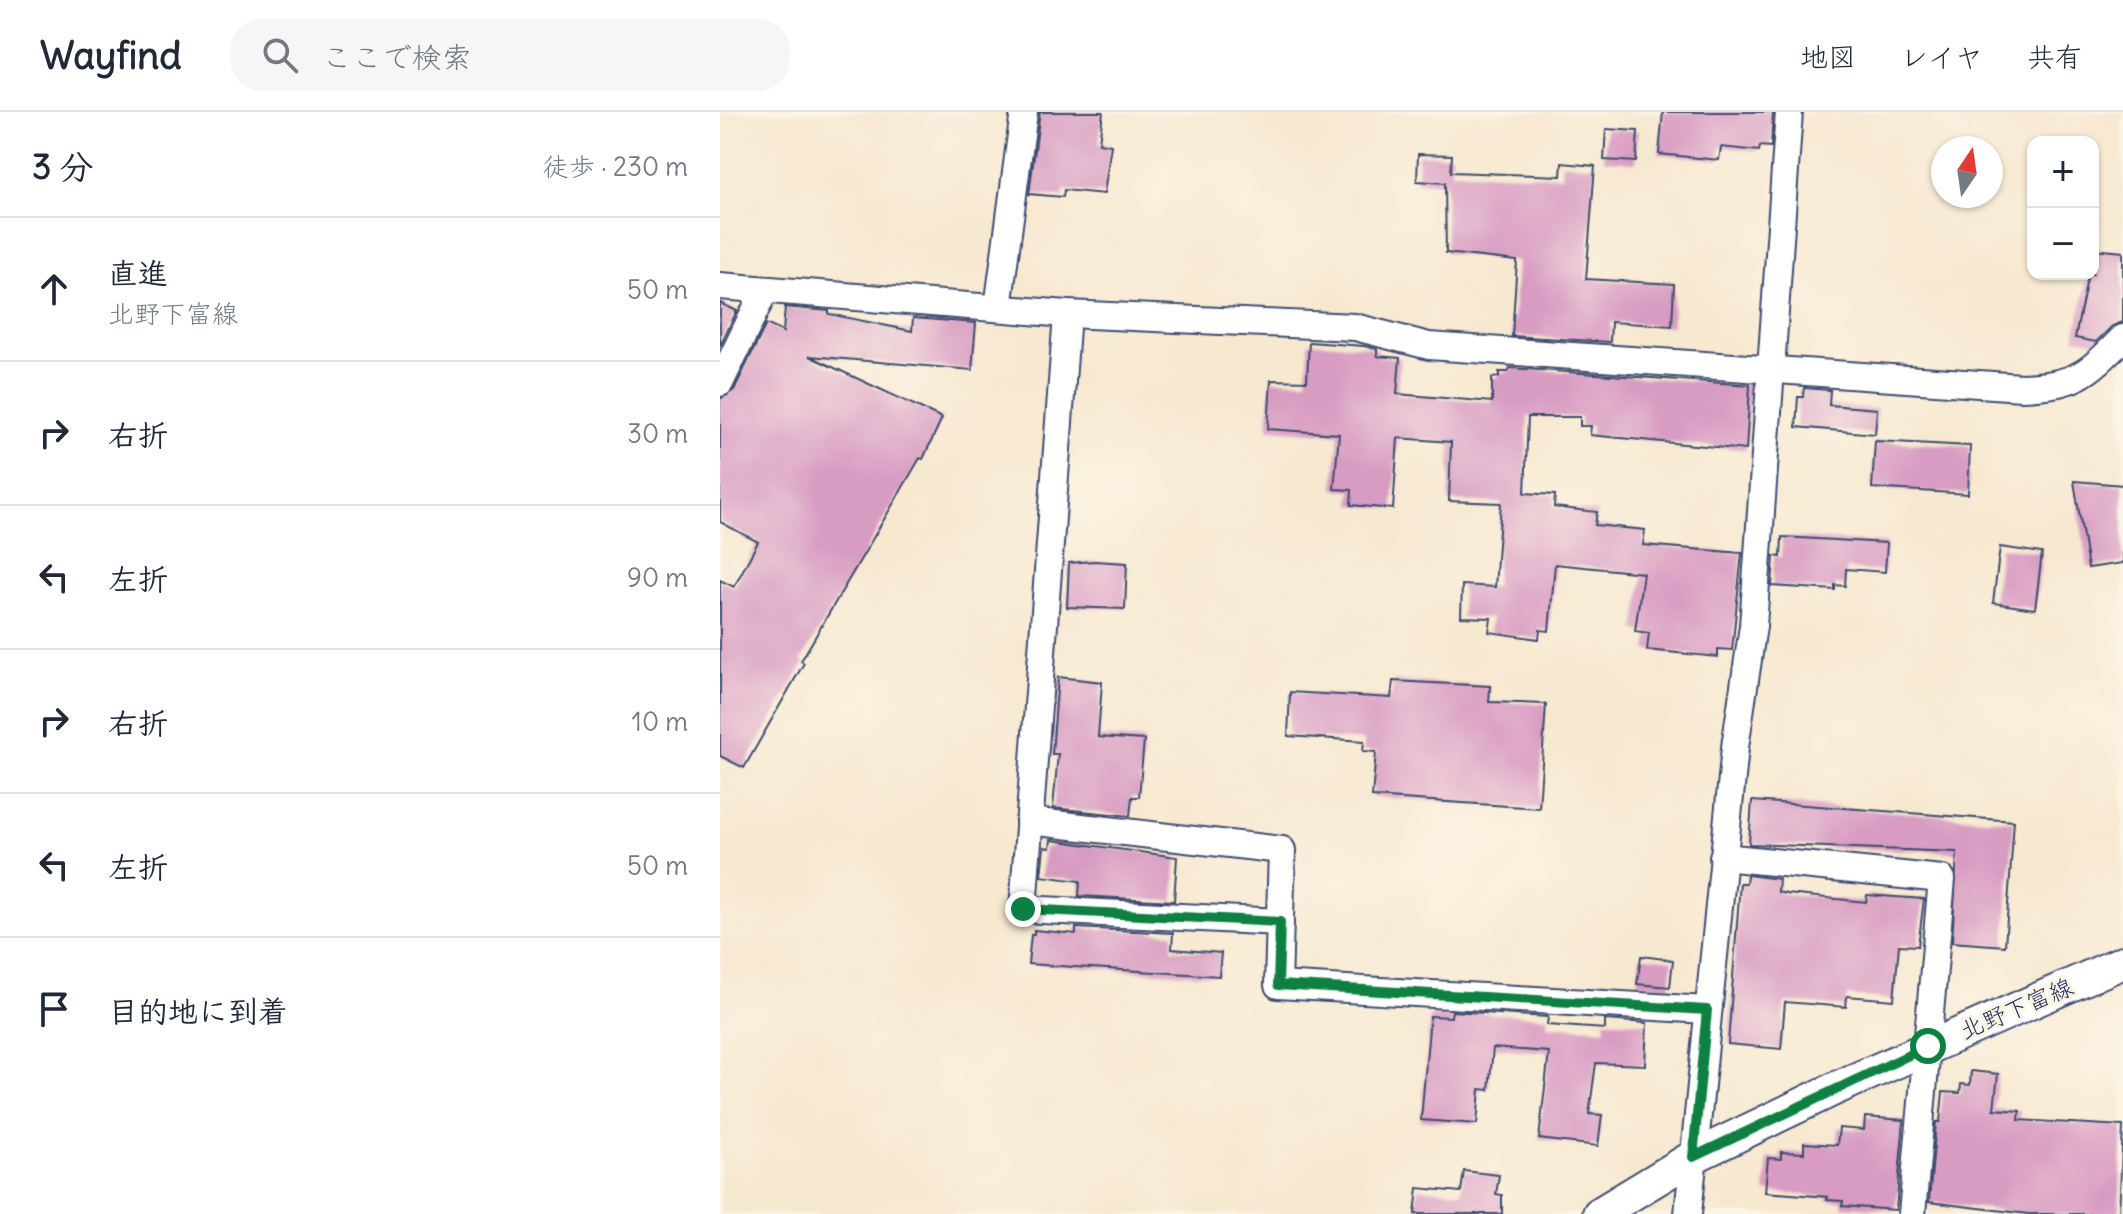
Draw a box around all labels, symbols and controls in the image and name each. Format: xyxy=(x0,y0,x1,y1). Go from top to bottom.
search box xyxy=(230,19,790,91)
text: Wayfind xyxy=(40,32,182,79)
icon: search xyxy=(258,33,302,77)
text: ここで検索 xyxy=(322,38,472,76)
text: 地図 xyxy=(1800,39,1856,75)
text: レイヤ xyxy=(1900,39,1983,75)
text: 共有 xyxy=(2027,39,2083,75)
north arrow xyxy=(1931,136,2003,208)
map controls xyxy=(2027,136,2099,280)
button: + xyxy=(2027,136,2099,208)
text: 3 分 xyxy=(32,145,93,188)
text: 徒歩 · 230 m xyxy=(543,150,688,183)
button: − xyxy=(2027,208,2099,280)
text: 直進 xyxy=(108,254,168,292)
icon: ahead xyxy=(32,267,76,311)
text: 50 m xyxy=(627,273,688,306)
text: 北野下富線 xyxy=(108,297,238,330)
icon: right xyxy=(32,411,76,455)
text: 右折 xyxy=(108,416,168,454)
text: 30 m xyxy=(627,417,688,450)
icon: left xyxy=(32,555,76,599)
text: 左折 xyxy=(108,560,168,598)
text: 90 m xyxy=(627,561,688,594)
icon: right xyxy=(32,699,76,743)
text: 右折 xyxy=(108,704,168,742)
text: 10 m xyxy=(632,705,688,738)
icon: left xyxy=(32,843,76,887)
text: 左折 xyxy=(108,848,168,886)
text: 50 m xyxy=(627,849,688,882)
route end xyxy=(1005,891,1041,927)
street label: 北野下富線 xyxy=(1955,971,2077,1045)
icon: arrive xyxy=(32,987,76,1031)
text: 目的地に到着 xyxy=(108,992,288,1030)
route start xyxy=(1910,1028,1946,1064)

